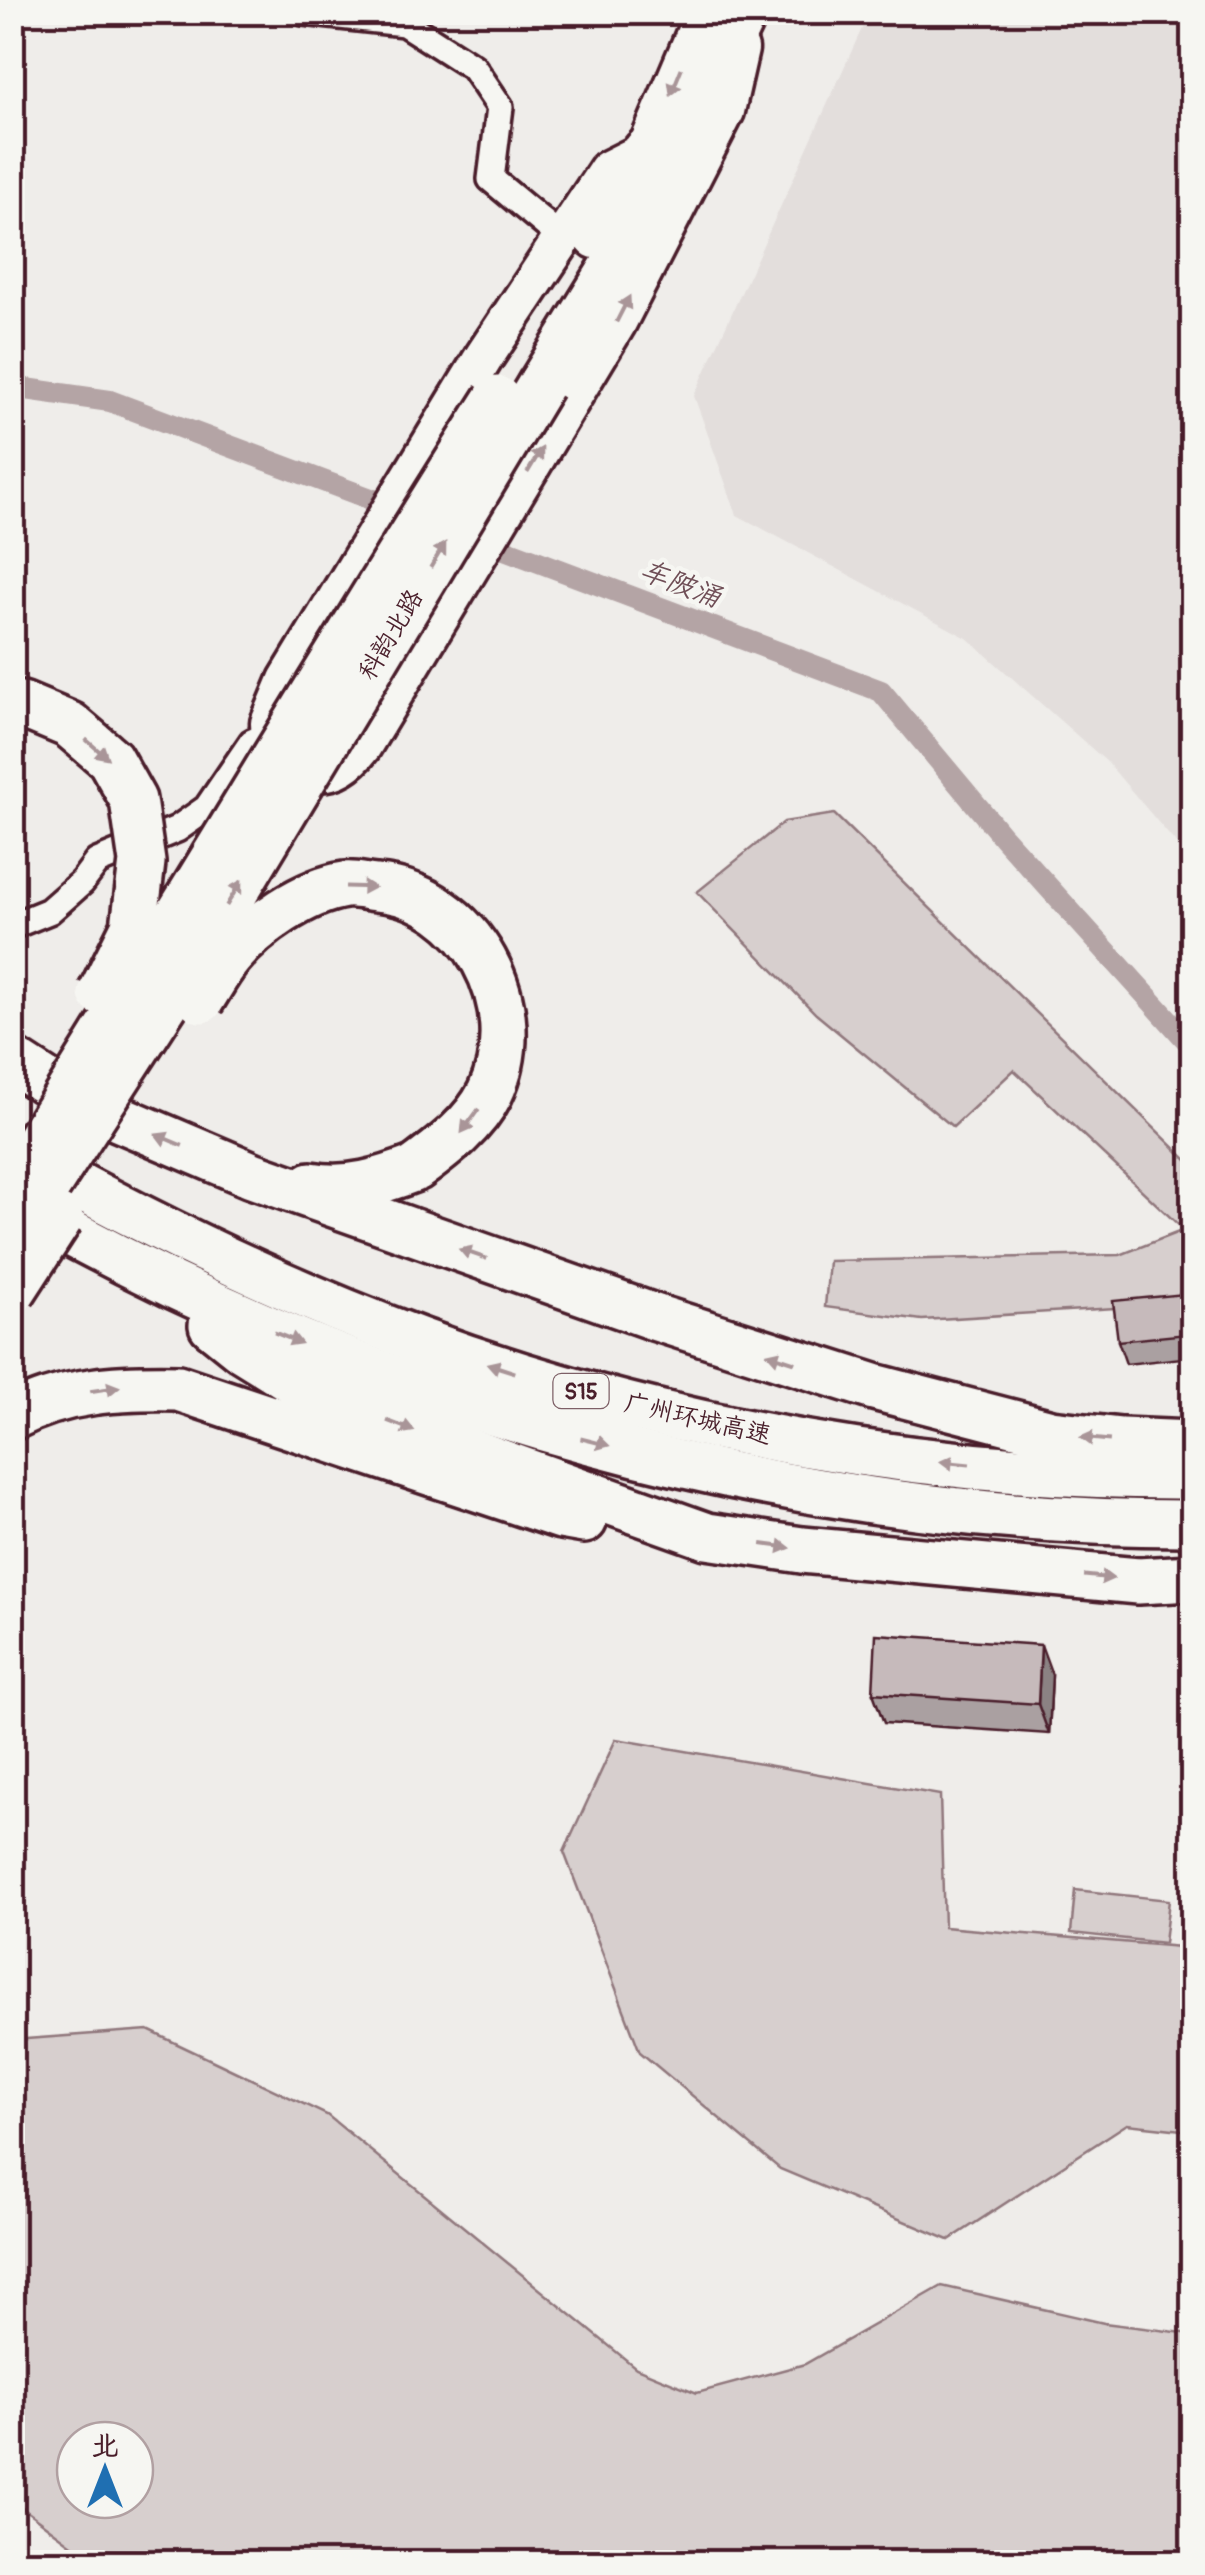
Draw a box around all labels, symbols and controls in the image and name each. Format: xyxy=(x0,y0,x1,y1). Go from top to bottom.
one-way arrow xyxy=(668,68,684,98)
one-way arrow xyxy=(614,295,631,324)
one-way arrow xyxy=(526,446,543,474)
one-way arrow xyxy=(429,541,446,569)
water label: 车陂涌 xyxy=(635,553,727,616)
street label: 科韵北路 xyxy=(352,584,430,686)
one-way arrow xyxy=(85,737,110,759)
one-way arrow xyxy=(225,879,242,907)
one-way arrow xyxy=(345,879,376,895)
one-way arrow xyxy=(460,1108,480,1134)
one-way arrow xyxy=(154,1132,184,1148)
one-way arrow xyxy=(458,1245,488,1260)
one-way arrow xyxy=(273,1330,303,1346)
one-way arrow xyxy=(766,1349,796,1364)
one-way arrow xyxy=(486,1360,516,1375)
road number: S15 xyxy=(554,1374,608,1408)
one-way arrow xyxy=(90,1381,121,1397)
street label: 广州环城高速 xyxy=(621,1387,774,1451)
one-way arrow xyxy=(386,1418,416,1434)
one-way arrow xyxy=(1079,1430,1111,1446)
one-way arrow xyxy=(580,1435,611,1450)
one-way arrow xyxy=(939,1455,971,1471)
one-way arrow xyxy=(760,1538,792,1554)
one-way arrow xyxy=(1084,1569,1116,1585)
north arrow xyxy=(55,2420,155,2520)
text: 北 xyxy=(91,2429,119,2464)

